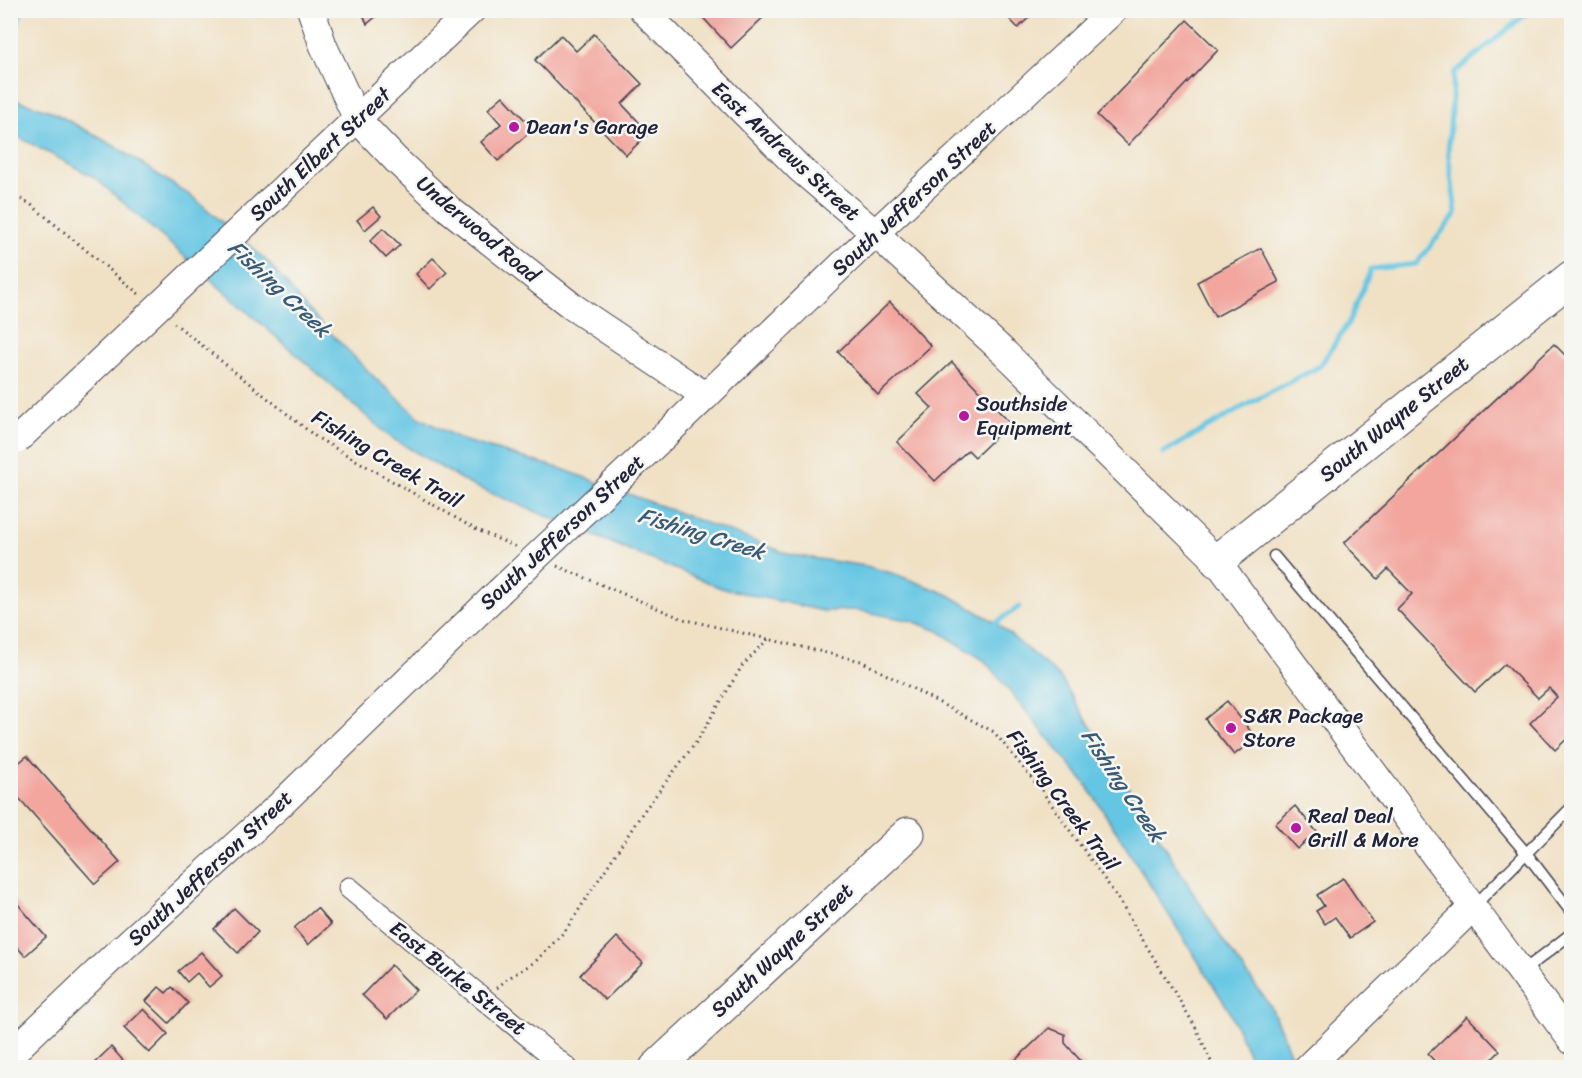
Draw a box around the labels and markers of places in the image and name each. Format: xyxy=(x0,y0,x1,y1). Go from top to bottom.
place label: Dean's Garage xyxy=(526,108,659,146)
marker: Dean's Garage xyxy=(507,120,521,134)
place label: Southside Equipment xyxy=(976,385,1073,447)
marker: Southside Equipment xyxy=(957,409,971,423)
place label: S&R Package Store xyxy=(1243,697,1363,759)
marker: S&R Package Store xyxy=(1224,721,1238,735)
place label: Real Deal Grill & More xyxy=(1308,797,1419,859)
marker: Real Deal Grill & More xyxy=(1289,821,1303,835)

